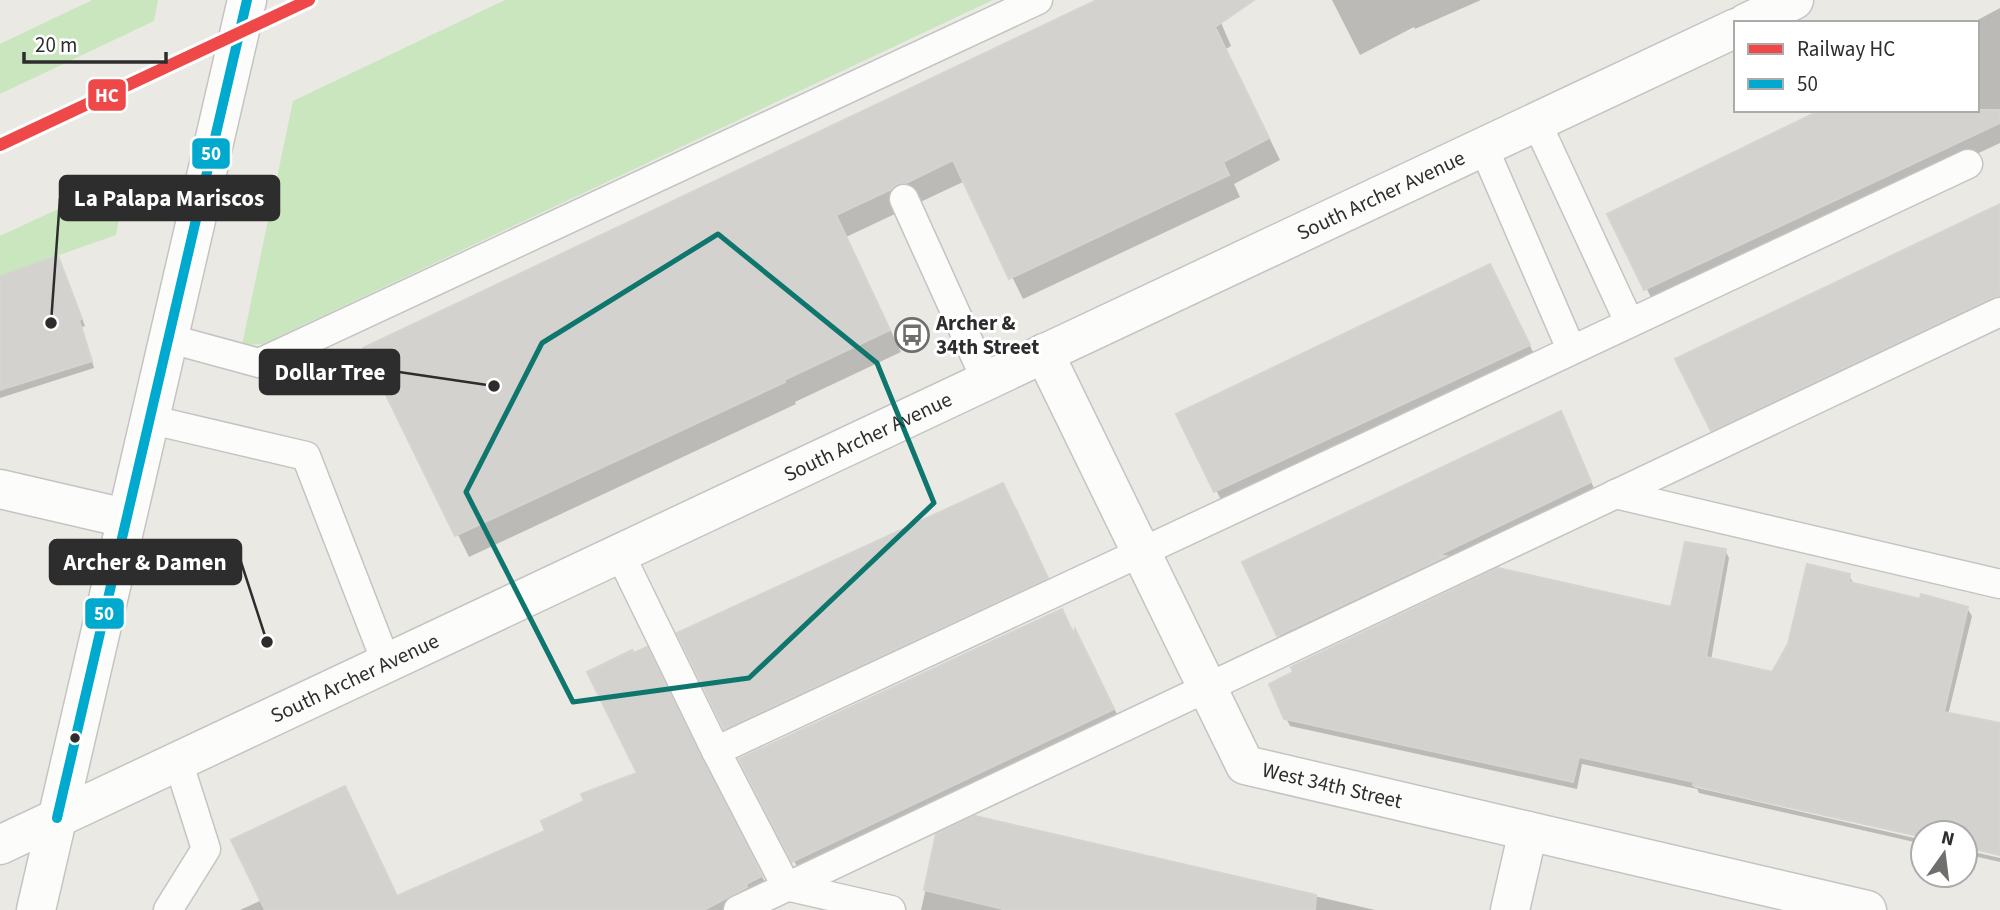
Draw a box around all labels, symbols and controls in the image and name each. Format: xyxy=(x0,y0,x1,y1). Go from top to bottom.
scale bar xyxy=(24,21,166,65)
legend xyxy=(1734,21,1979,112)
text: 20 m xyxy=(35,30,77,60)
text: Railway HC xyxy=(1797,34,1895,64)
text: 50 xyxy=(1797,69,1818,99)
line badge: HC xyxy=(87,78,127,112)
text: HC xyxy=(95,83,119,110)
line badge: 50 xyxy=(191,137,231,170)
text: 50 xyxy=(201,141,221,168)
street label: South Archer Avenue xyxy=(1292,143,1470,248)
callout: La Palapa Mariscos xyxy=(60,176,279,220)
text: La Palapa Mariscos xyxy=(74,182,264,215)
place label: Archer & 34th Street xyxy=(935,308,1039,362)
bus stop icon: Archer & 34th Street xyxy=(893,316,931,354)
callout: Dollar Tree xyxy=(260,350,399,394)
text: Dollar Tree xyxy=(275,356,386,389)
street label: South Archer Avenue xyxy=(779,384,957,489)
callout: Archer & Damen xyxy=(50,540,241,584)
text: Archer & Damen xyxy=(62,546,227,579)
line badge: 50 xyxy=(84,597,125,630)
text: 50 xyxy=(94,601,114,628)
street label: South Archer Avenue xyxy=(266,626,444,731)
unlabelled marker xyxy=(68,731,82,745)
street label: West 34th Street xyxy=(1259,755,1405,816)
north arrow xyxy=(1909,819,1979,889)
text: N xyxy=(1938,824,1957,854)

